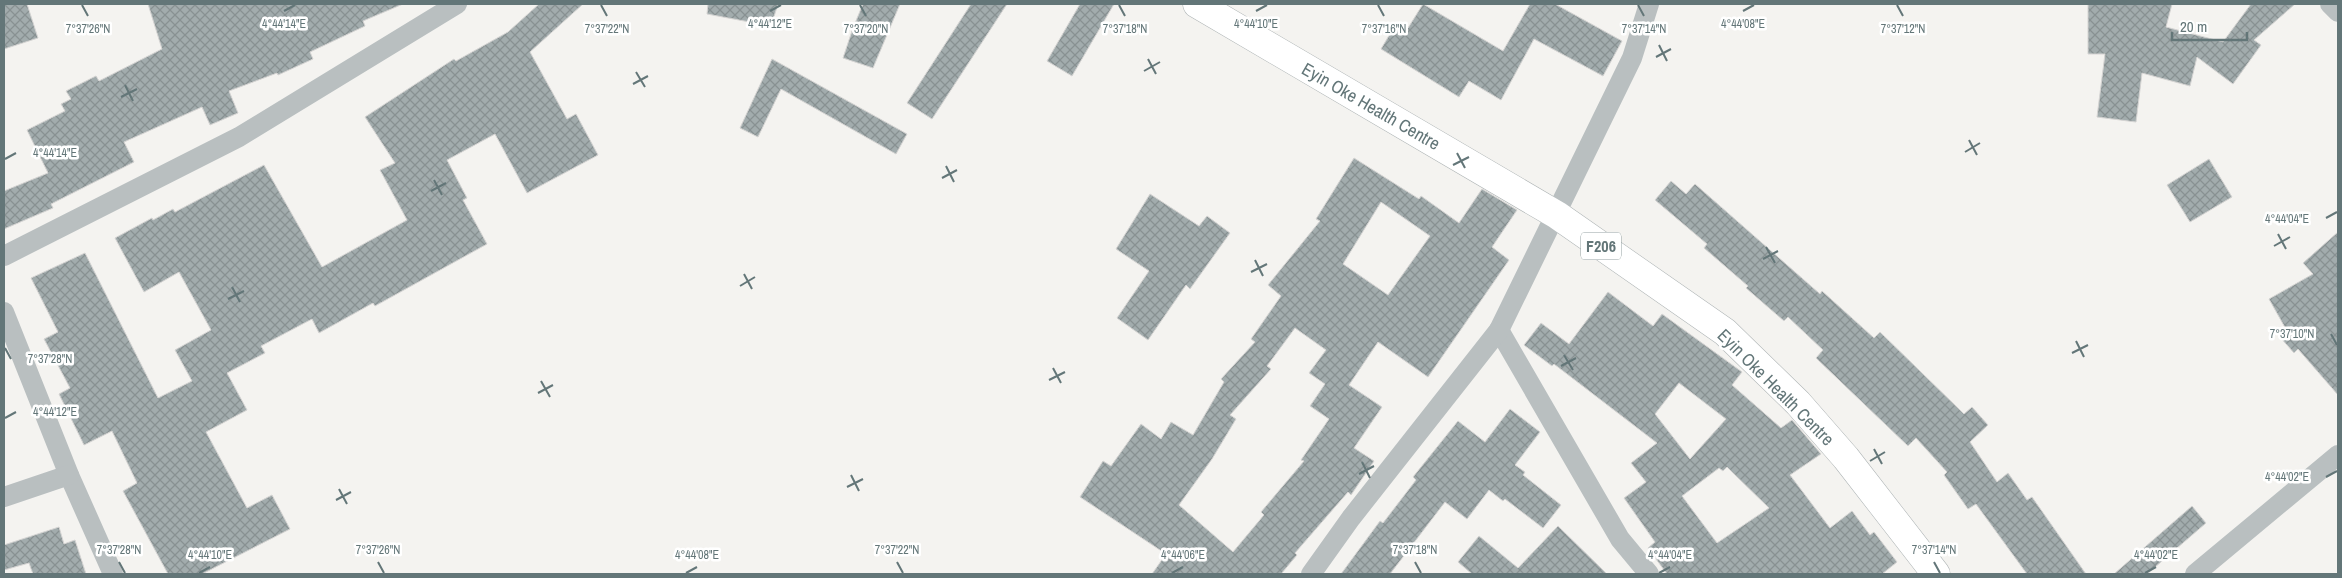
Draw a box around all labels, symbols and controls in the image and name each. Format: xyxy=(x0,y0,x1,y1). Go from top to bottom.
scale bar xyxy=(2172,10,2247,42)
text: 4°44'14"E xyxy=(262,16,306,32)
text: 4°44'12"E xyxy=(748,16,792,32)
text: 4°44'10"E xyxy=(1234,16,1278,32)
text: 4°44'08"E xyxy=(1721,16,1765,32)
text: 20 m xyxy=(2180,16,2207,37)
text: 7°37'26"N xyxy=(66,21,110,37)
text: 7°37'22"N xyxy=(585,21,629,37)
text: 7°37'20"N xyxy=(844,21,888,37)
text: 7°37'18"N xyxy=(1103,21,1147,37)
text: 7°37'16"N xyxy=(1362,21,1406,37)
text: 7°37'14"N xyxy=(1622,21,1666,37)
text: 7°37'12"N xyxy=(1881,21,1925,37)
street label: Eyin Oke Health Centre xyxy=(1297,56,1445,156)
text: 4°44'14"E xyxy=(33,145,77,161)
text: 4°44'04"E xyxy=(2265,211,2309,227)
road number: F206 xyxy=(1581,232,1621,260)
street label: Eyin Oke Health Centre xyxy=(1712,323,1840,451)
text: 7°37'10"N xyxy=(2270,326,2314,342)
text: 7°37'28"N xyxy=(28,351,72,367)
text: 4°44'12"E xyxy=(33,404,77,420)
text: 4°44'02"E xyxy=(2265,469,2309,485)
text: 7°37'28"N xyxy=(97,542,141,558)
text: 7°37'26"N xyxy=(356,542,400,558)
text: 7°37'22"N xyxy=(875,542,919,558)
text: 7°37'18"N xyxy=(1393,542,1437,558)
text: 7°37'14"N xyxy=(1912,542,1956,558)
text: 4°44'10"E xyxy=(188,547,232,563)
text: 4°44'08"E xyxy=(675,547,719,563)
text: 4°44'06"E xyxy=(1161,547,1205,563)
text: 4°44'04"E xyxy=(1648,547,1692,563)
text: 4°44'02"E xyxy=(2134,547,2178,563)

